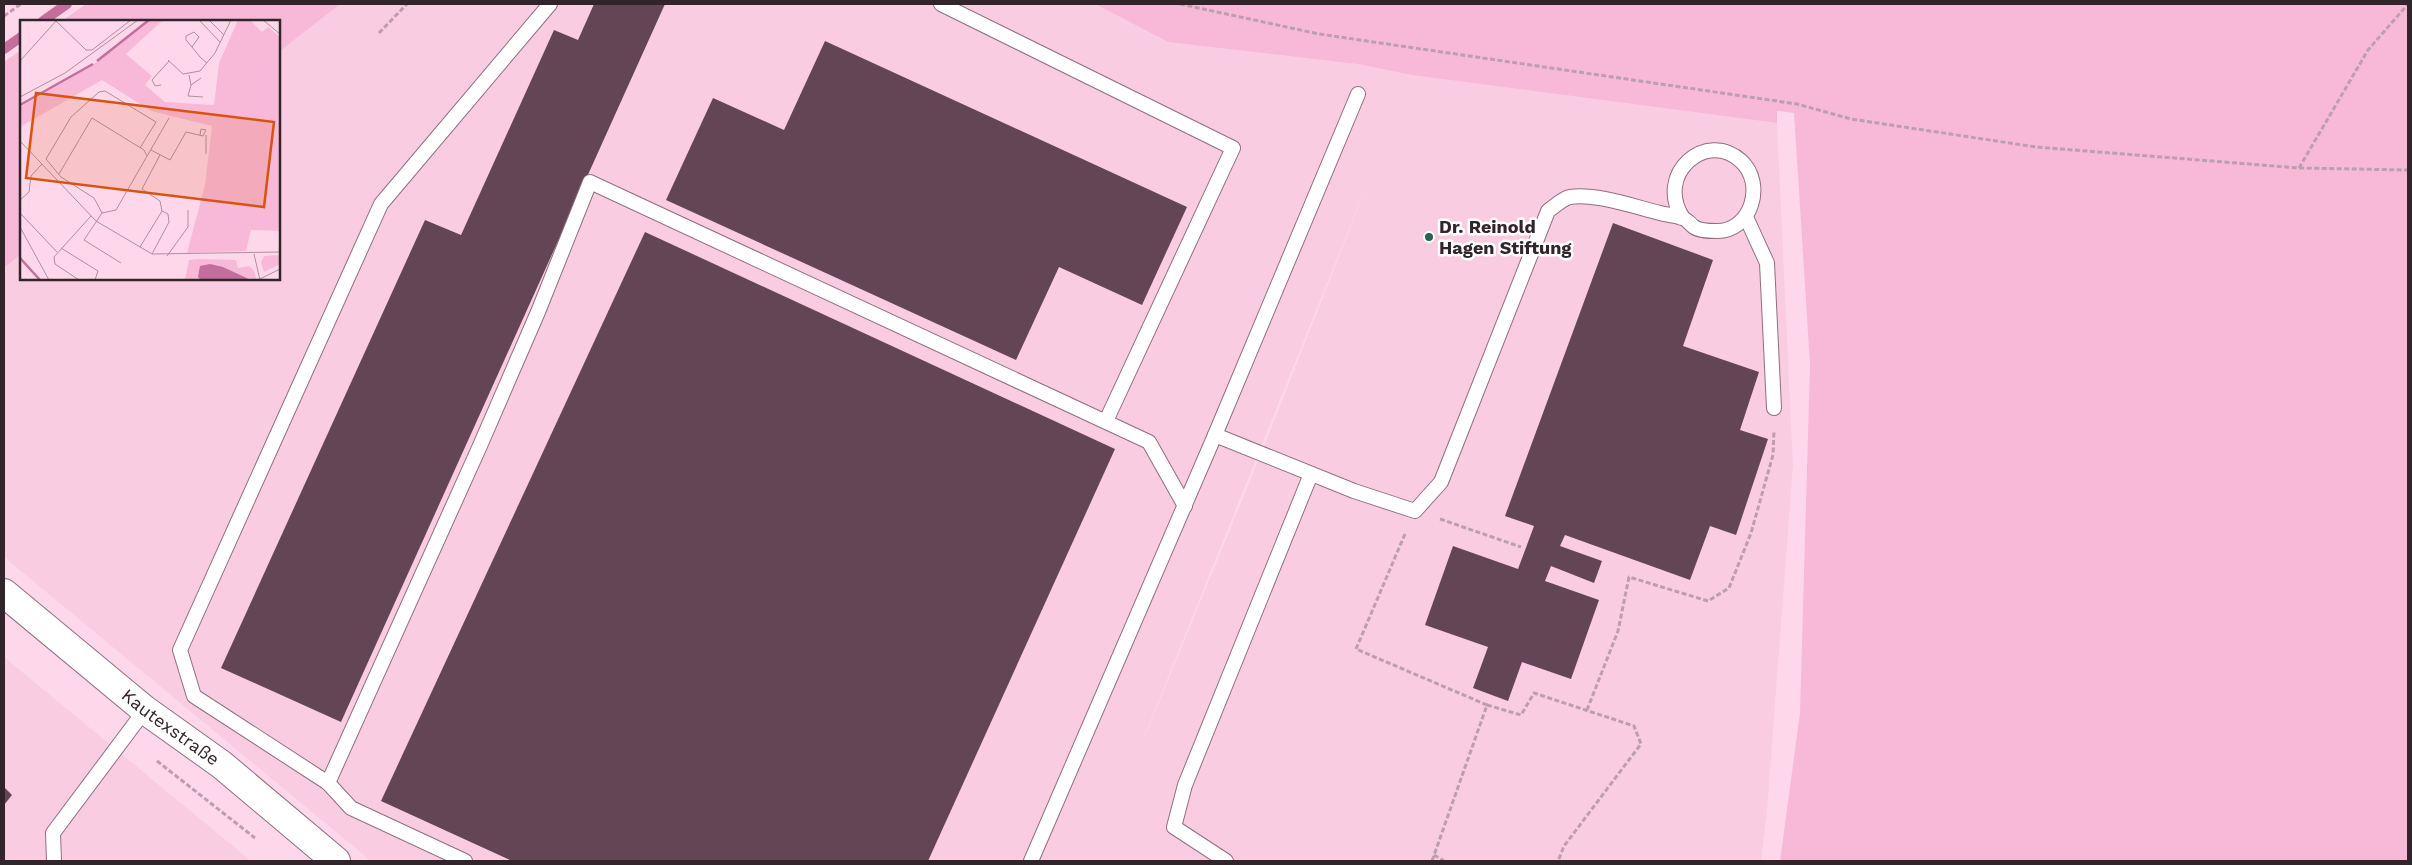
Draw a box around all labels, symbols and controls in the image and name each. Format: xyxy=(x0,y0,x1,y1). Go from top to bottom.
inset map xyxy=(20,20,280,280)
place label: Dr. Reinold Hagen Stiftung xyxy=(1439,216,1572,258)
marker: Dr. Reinold Hagen Stiftung xyxy=(1423,231,1435,243)
street label: Kautexstraße xyxy=(118,684,224,770)

